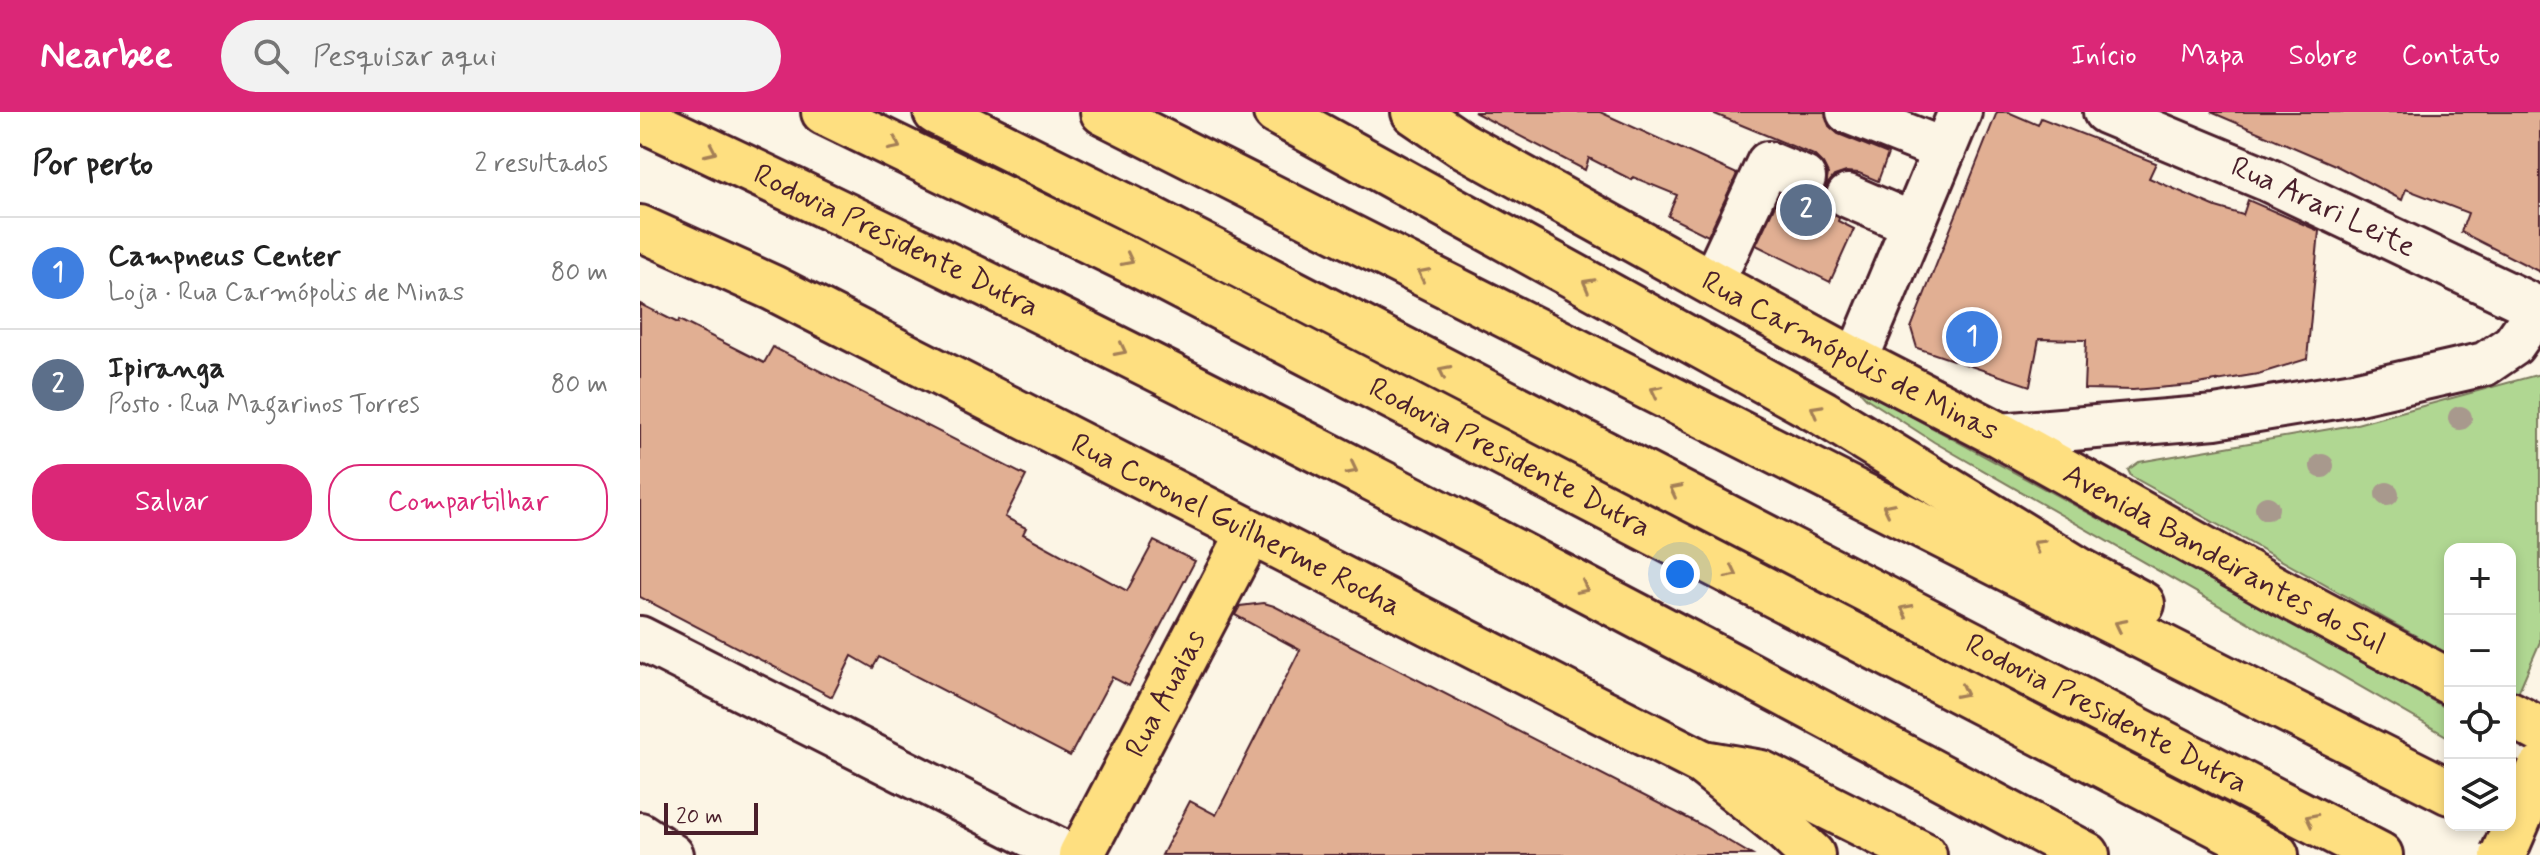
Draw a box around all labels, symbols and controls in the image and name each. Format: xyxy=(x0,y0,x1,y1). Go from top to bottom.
search box xyxy=(221,20,781,92)
text: Nearbee xyxy=(40,32,173,81)
icon: search xyxy=(249,34,293,78)
text: Pesquisar aqui xyxy=(313,37,497,76)
text: Início xyxy=(2071,38,2137,75)
text: Mapa xyxy=(2181,38,2244,75)
text: Sobre xyxy=(2288,38,2358,75)
text: Contato xyxy=(2402,38,2500,75)
one-way arrow xyxy=(886,135,901,151)
text: Por perto xyxy=(32,142,153,187)
one-way arrow xyxy=(702,142,717,158)
text: 2 resultados xyxy=(475,147,608,181)
street label: Rua Arari Leite xyxy=(2225,147,2422,267)
street label: Rodovia Presidente Dutra xyxy=(747,155,1045,326)
pin: 2 xyxy=(1780,180,1832,240)
text: Campneus Center xyxy=(108,237,340,276)
one-way arrow xyxy=(1119,250,1134,265)
text: 1 xyxy=(52,256,64,290)
text: 80 m xyxy=(551,256,608,290)
street label: Rua Carmópolis de Minas xyxy=(1695,262,2005,450)
one-way arrow xyxy=(1417,268,1432,283)
text: Loja · Rua Carmópolis de Minas xyxy=(108,276,464,310)
one-way arrow xyxy=(1583,278,1597,294)
pin: 1 xyxy=(1946,307,1998,367)
one-way arrow xyxy=(1113,341,1127,356)
text: Ipiranga xyxy=(108,349,225,388)
one-way arrow xyxy=(1437,365,1452,380)
text: 2 xyxy=(52,368,64,402)
text: 80 m xyxy=(551,368,608,402)
street label: Rodovia Presidente Dutra xyxy=(1362,368,1657,547)
one-way arrow xyxy=(1649,385,1664,400)
text: Posto · Rua Magarinos Torres xyxy=(108,388,420,422)
one-way arrow xyxy=(1810,404,1824,419)
street label: Rua Coronel Guilherme Rocha xyxy=(1064,424,1408,625)
street label: Avenida Bandeirantes do Sul xyxy=(2056,455,2393,664)
one-way arrow xyxy=(1344,460,1359,475)
button: Salvar xyxy=(32,464,312,541)
button: Compartilhar xyxy=(328,464,608,541)
one-way arrow xyxy=(1668,484,1683,500)
one-way arrow xyxy=(1881,502,1896,517)
one-way arrow xyxy=(2032,539,2047,554)
map controls xyxy=(2444,543,2516,831)
button: + xyxy=(2444,543,2516,615)
your location xyxy=(1660,554,1700,594)
one-way arrow xyxy=(1723,563,1738,578)
one-way arrow xyxy=(1575,579,1590,594)
one-way arrow xyxy=(1899,604,1914,619)
button: − xyxy=(2444,615,2516,687)
one-way arrow xyxy=(2113,619,2128,635)
street label: Rua Auaias xyxy=(1116,623,1215,764)
street label: Rodovia Presidente Dutra xyxy=(1959,624,2254,803)
one-way arrow xyxy=(1954,683,1969,698)
button: locate xyxy=(2444,687,2516,759)
button: layers xyxy=(2444,759,2516,831)
scale bar xyxy=(664,799,758,835)
text: 20 m xyxy=(676,803,723,831)
one-way arrow xyxy=(2304,814,2319,829)

